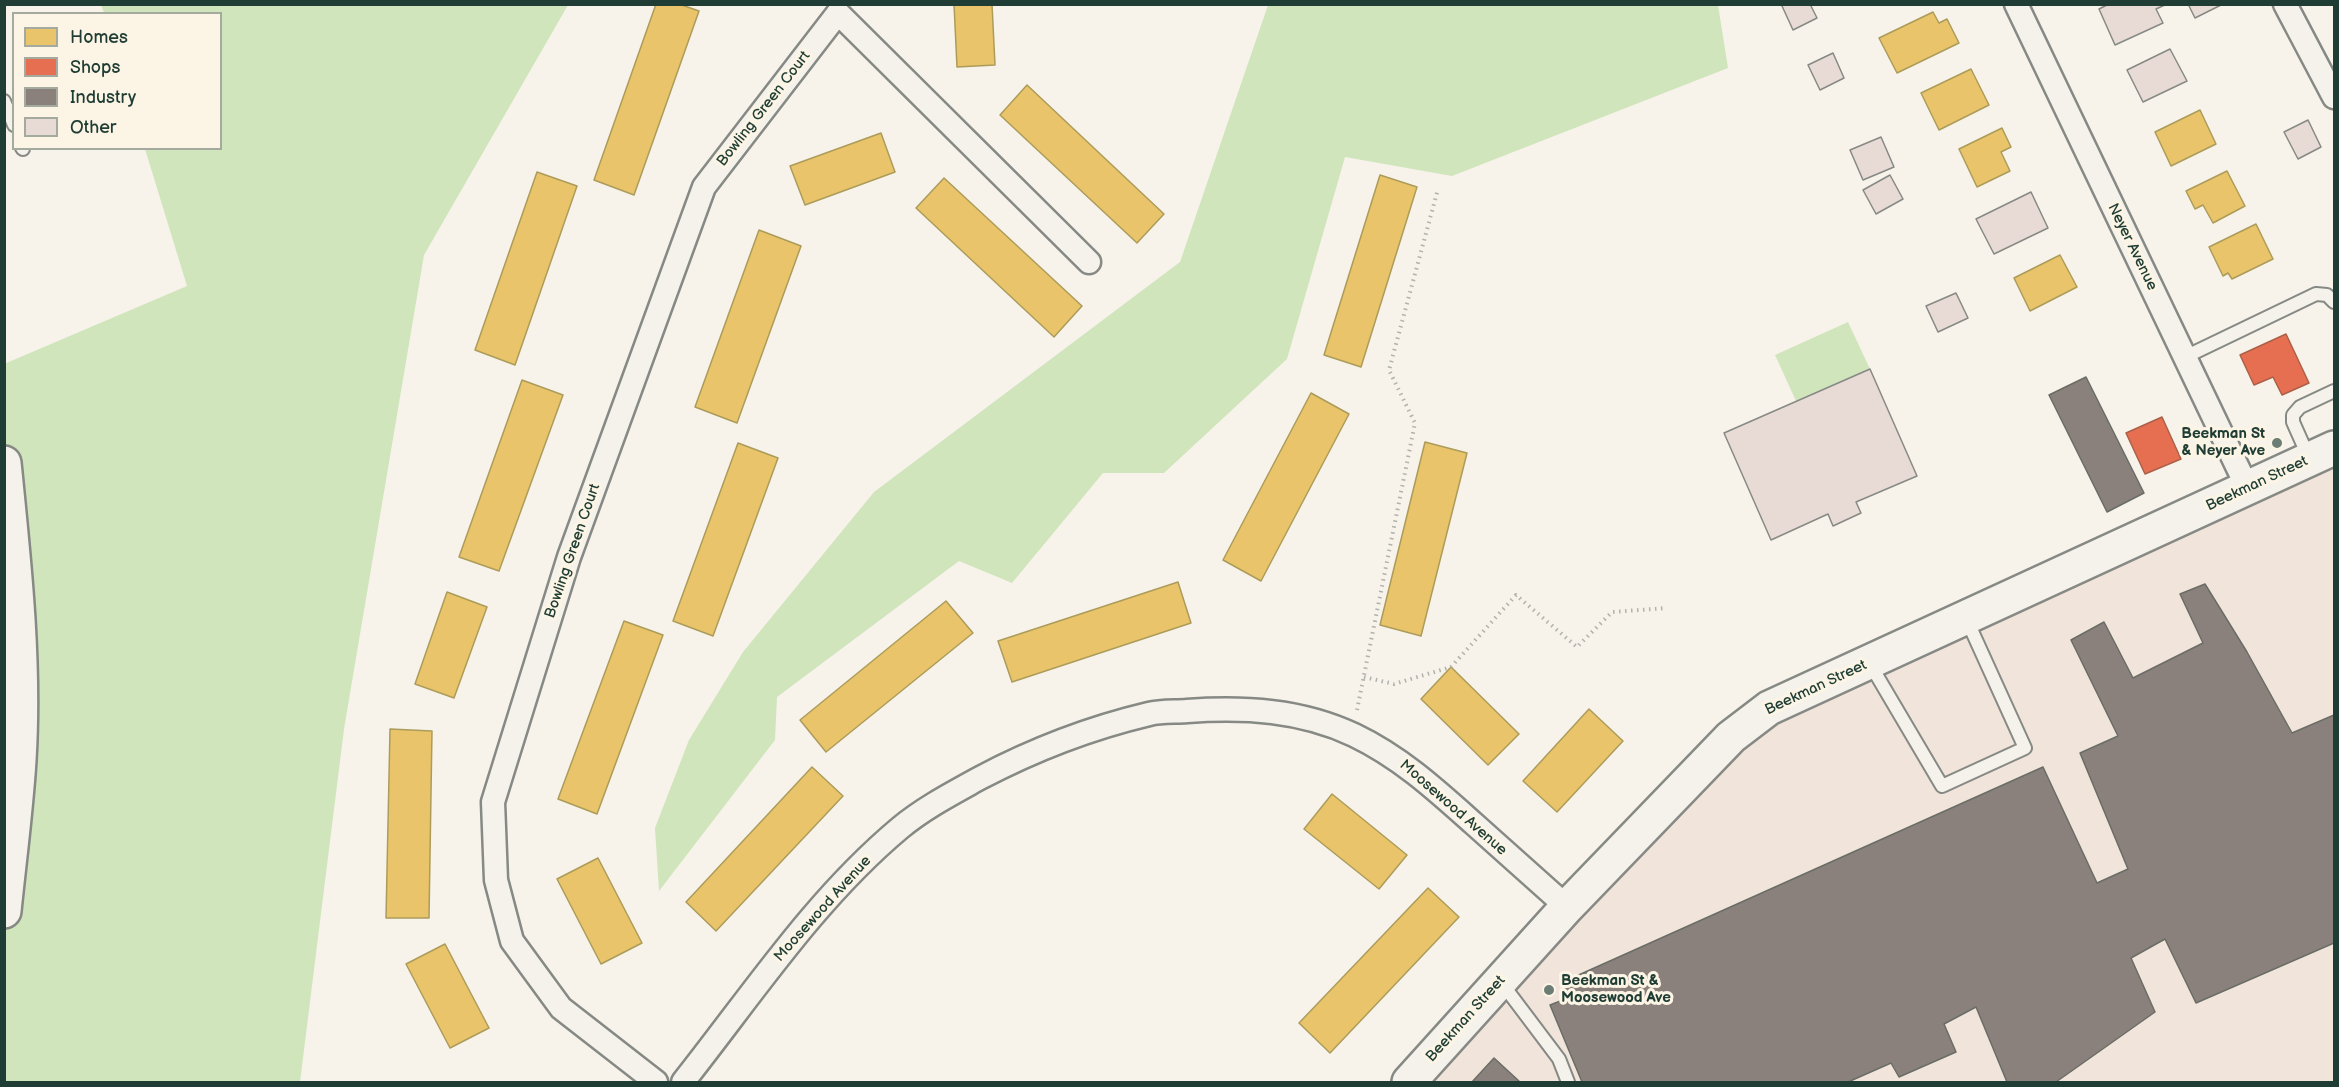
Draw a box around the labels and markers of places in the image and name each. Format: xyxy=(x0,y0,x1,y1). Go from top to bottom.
place label: Beekman St & Neyer Ave xyxy=(2181,425,2265,460)
marker: Beekman St & Neyer Ave xyxy=(2270,436,2284,450)
place label: Beekman St & Moosewood Ave xyxy=(1561,972,1671,1007)
marker: Beekman St & Moosewood Ave xyxy=(1542,983,1556,997)

